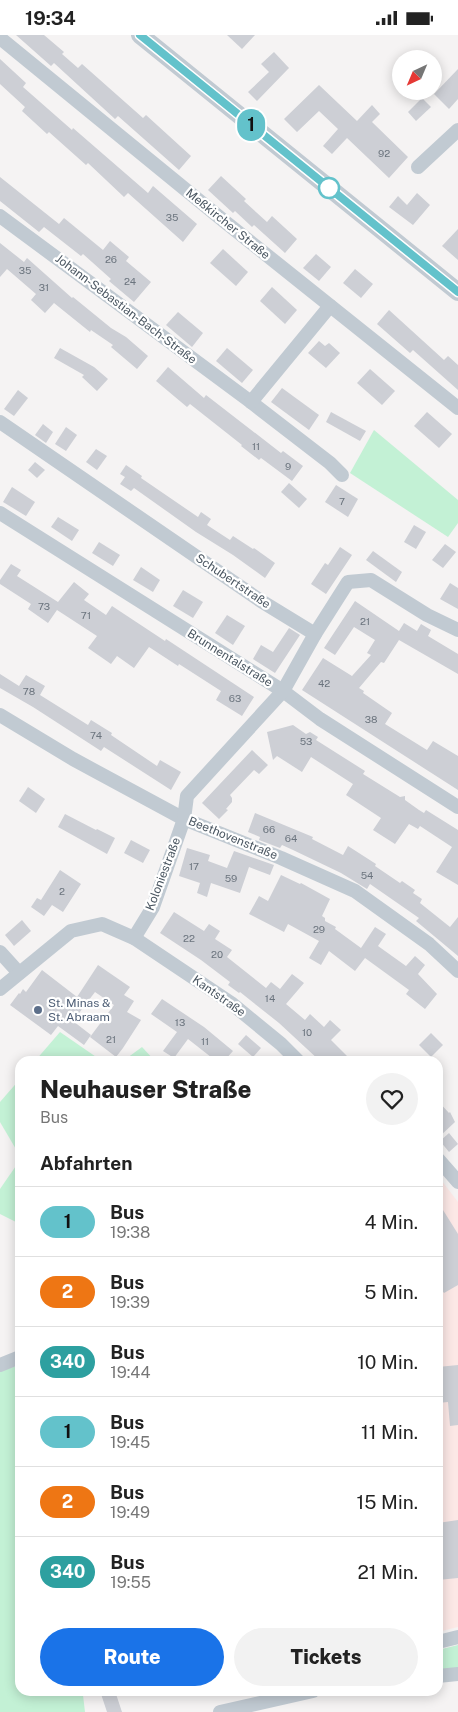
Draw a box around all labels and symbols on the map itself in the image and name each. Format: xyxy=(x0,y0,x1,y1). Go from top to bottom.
north arrow xyxy=(392,50,442,100)
line badge: 1 xyxy=(235,109,267,141)
house number: 92 xyxy=(378,147,390,159)
unlabelled marker xyxy=(318,177,340,199)
street label: Meßkircher Straße xyxy=(183,186,273,262)
house number: 35 xyxy=(166,211,178,223)
street label: Johann-Sebastian-Bach-Straße xyxy=(53,251,199,367)
house number: 26 xyxy=(105,253,117,265)
house number: 35 xyxy=(19,264,31,276)
house number: 24 xyxy=(124,275,136,287)
house number: 31 xyxy=(39,281,49,293)
house number: 11 xyxy=(252,440,260,452)
house number: 9 xyxy=(285,460,291,472)
house number: 7 xyxy=(339,495,345,507)
street label: Schubertstraße xyxy=(193,551,273,611)
house number: 73 xyxy=(38,600,50,612)
house number: 71 xyxy=(81,609,91,621)
house number: 21 xyxy=(360,615,370,627)
street label: Brunnentalstraße xyxy=(185,626,275,690)
house number: 42 xyxy=(318,677,330,689)
house number: 78 xyxy=(23,685,35,697)
house number: 63 xyxy=(229,692,241,704)
house number: 38 xyxy=(365,713,377,725)
house number: 74 xyxy=(90,729,102,741)
house number: 53 xyxy=(300,735,312,747)
street label: Beethovenstraße xyxy=(186,814,280,862)
house number: 66 xyxy=(263,823,275,835)
house number: 64 xyxy=(285,832,297,844)
street label: Koloniestraße xyxy=(143,835,183,912)
house number: 17 xyxy=(189,860,199,872)
house number: 54 xyxy=(361,869,373,881)
house number: 59 xyxy=(225,872,237,884)
house number: 2 xyxy=(59,885,65,897)
house number: 29 xyxy=(313,923,325,935)
house number: 22 xyxy=(183,932,195,944)
house number: 20 xyxy=(211,948,223,960)
street label: Kantstraße xyxy=(190,973,248,1020)
house number: 14 xyxy=(265,992,275,1004)
place label: St. Minas & St. Abraam xyxy=(48,996,111,1024)
marker: St. Minas & St. Abraam xyxy=(32,1004,44,1016)
house number: 13 xyxy=(175,1016,185,1028)
house number: 10 xyxy=(302,1026,312,1038)
house number: 21 xyxy=(106,1033,116,1045)
house number: 11 xyxy=(201,1035,209,1047)

